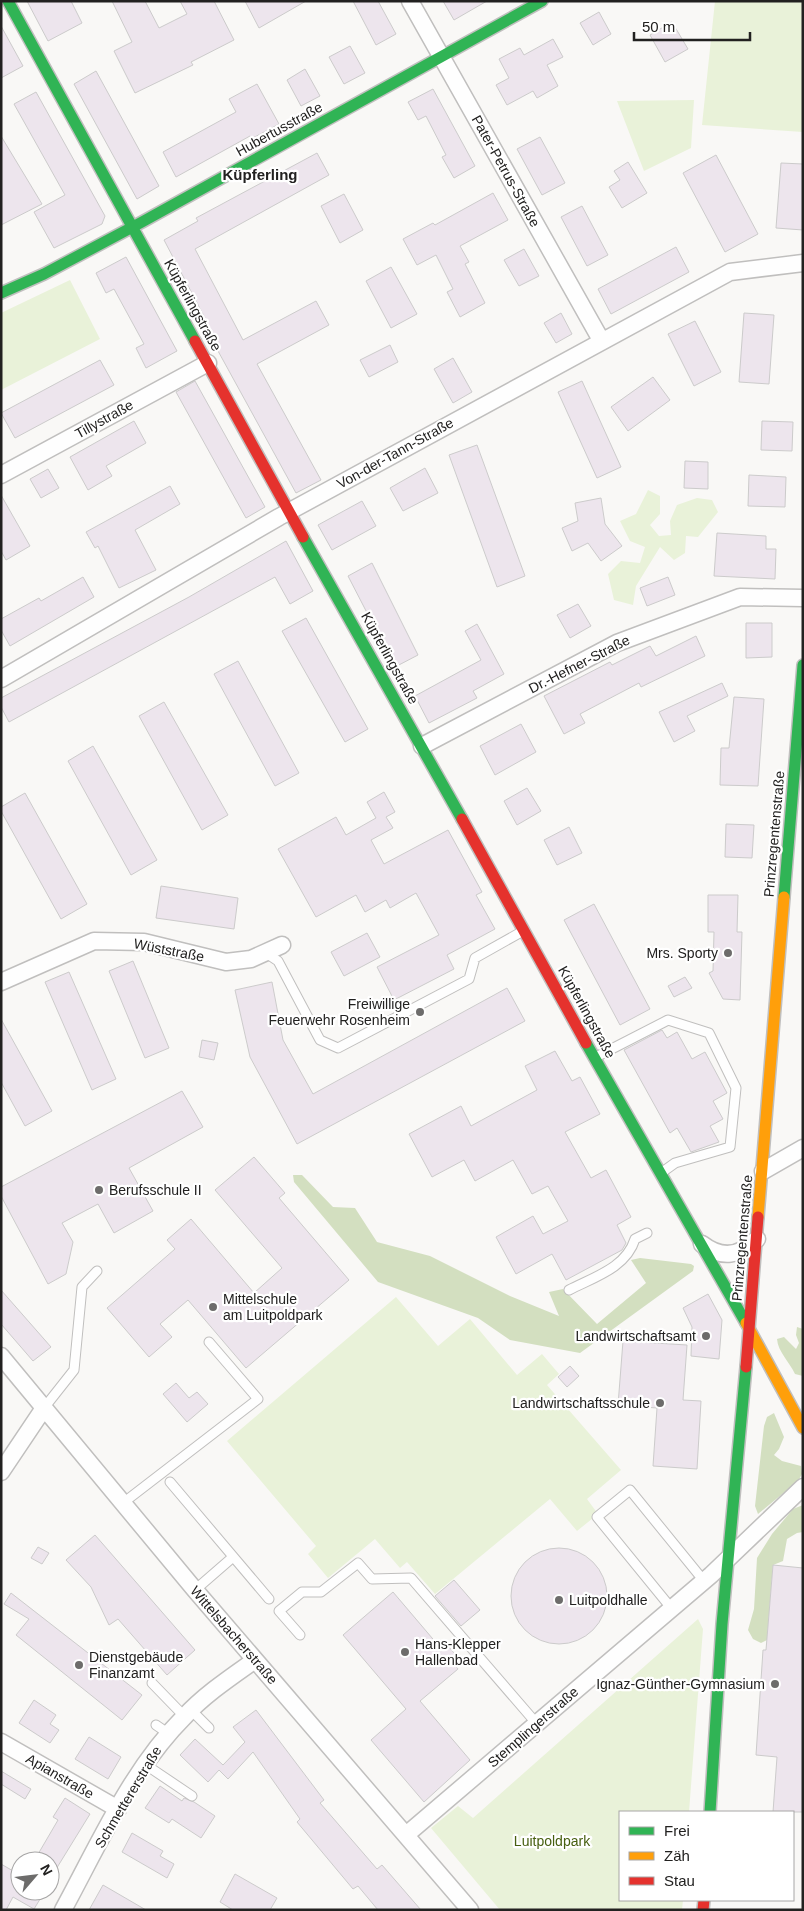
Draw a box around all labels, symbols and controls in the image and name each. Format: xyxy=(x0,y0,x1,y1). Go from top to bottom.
scale bar xyxy=(634,10,750,42)
text: 50 m xyxy=(642,18,675,35)
street label: Hubertusstraße xyxy=(233,99,325,159)
street label: Pater-Petrus-Straße xyxy=(469,112,543,230)
district label: Küpferling xyxy=(223,166,298,183)
street label: Küpferlingstraße xyxy=(161,256,225,354)
street label: Tillystraße xyxy=(72,396,136,442)
street label: Von-der-Tann-Straße xyxy=(334,414,456,492)
street label: Küpferlingstraße xyxy=(358,609,422,707)
street label: Dr.-Hefner-Straße xyxy=(526,632,632,696)
street label: Prinzregentenstraße xyxy=(761,770,788,898)
street label: Wüststraße xyxy=(132,935,206,965)
place label: Mrs. Sporty xyxy=(646,945,718,961)
marker: Mrs. Sporty xyxy=(722,947,734,959)
street label: Küpferlingstraße xyxy=(555,963,619,1061)
place label: Freiwillige Feuerwehr Rosenheim xyxy=(268,996,410,1028)
marker: Freiwillige Feuerwehr Rosenheim xyxy=(414,1006,426,1018)
street label: Prinzregentenstraße xyxy=(729,1174,756,1302)
place label: Berufsschule II xyxy=(109,1182,202,1198)
marker: Berufsschule II xyxy=(93,1184,105,1196)
place label: Mittelschule am Luitpoldpark xyxy=(223,1291,324,1323)
marker: Mittelschule am Luitpoldpark xyxy=(207,1301,219,1313)
place label: Landwirtschaftsamt xyxy=(575,1328,696,1344)
marker: Landwirtschaftsamt xyxy=(700,1330,712,1342)
place label: Landwirtschaftsschule xyxy=(512,1395,650,1411)
marker: Landwirtschaftsschule xyxy=(654,1397,666,1409)
street label: Wittelsbacherstraße xyxy=(187,1583,281,1687)
place label: Luitpoldhalle xyxy=(569,1592,648,1608)
marker: Luitpoldhalle xyxy=(553,1594,565,1606)
place label: Hans-Klepper Hallenbad xyxy=(415,1636,501,1668)
marker: Hans-Klepper Hallenbad xyxy=(399,1646,411,1658)
place label: Dienstgebäude Finanzamt xyxy=(89,1649,183,1681)
marker: Dienstgebäude Finanzamt xyxy=(73,1659,85,1671)
place label: Ignaz-Günther-Gymnasium xyxy=(596,1676,765,1692)
marker: Ignaz-Günther-Gymnasium xyxy=(769,1678,781,1690)
street label: Stemplingerstraße xyxy=(485,1683,582,1771)
street label: Schmettererstraße xyxy=(91,1743,165,1851)
street label: Apianstraße xyxy=(23,1750,97,1802)
legend xyxy=(619,1811,794,1901)
text: Frei xyxy=(664,1822,690,1839)
park label: Luitpoldpark xyxy=(514,1833,591,1849)
text: Zäh xyxy=(664,1847,690,1864)
north arrow xyxy=(10,1851,60,1901)
text: N xyxy=(37,1862,56,1878)
text: Stau xyxy=(664,1872,695,1889)

